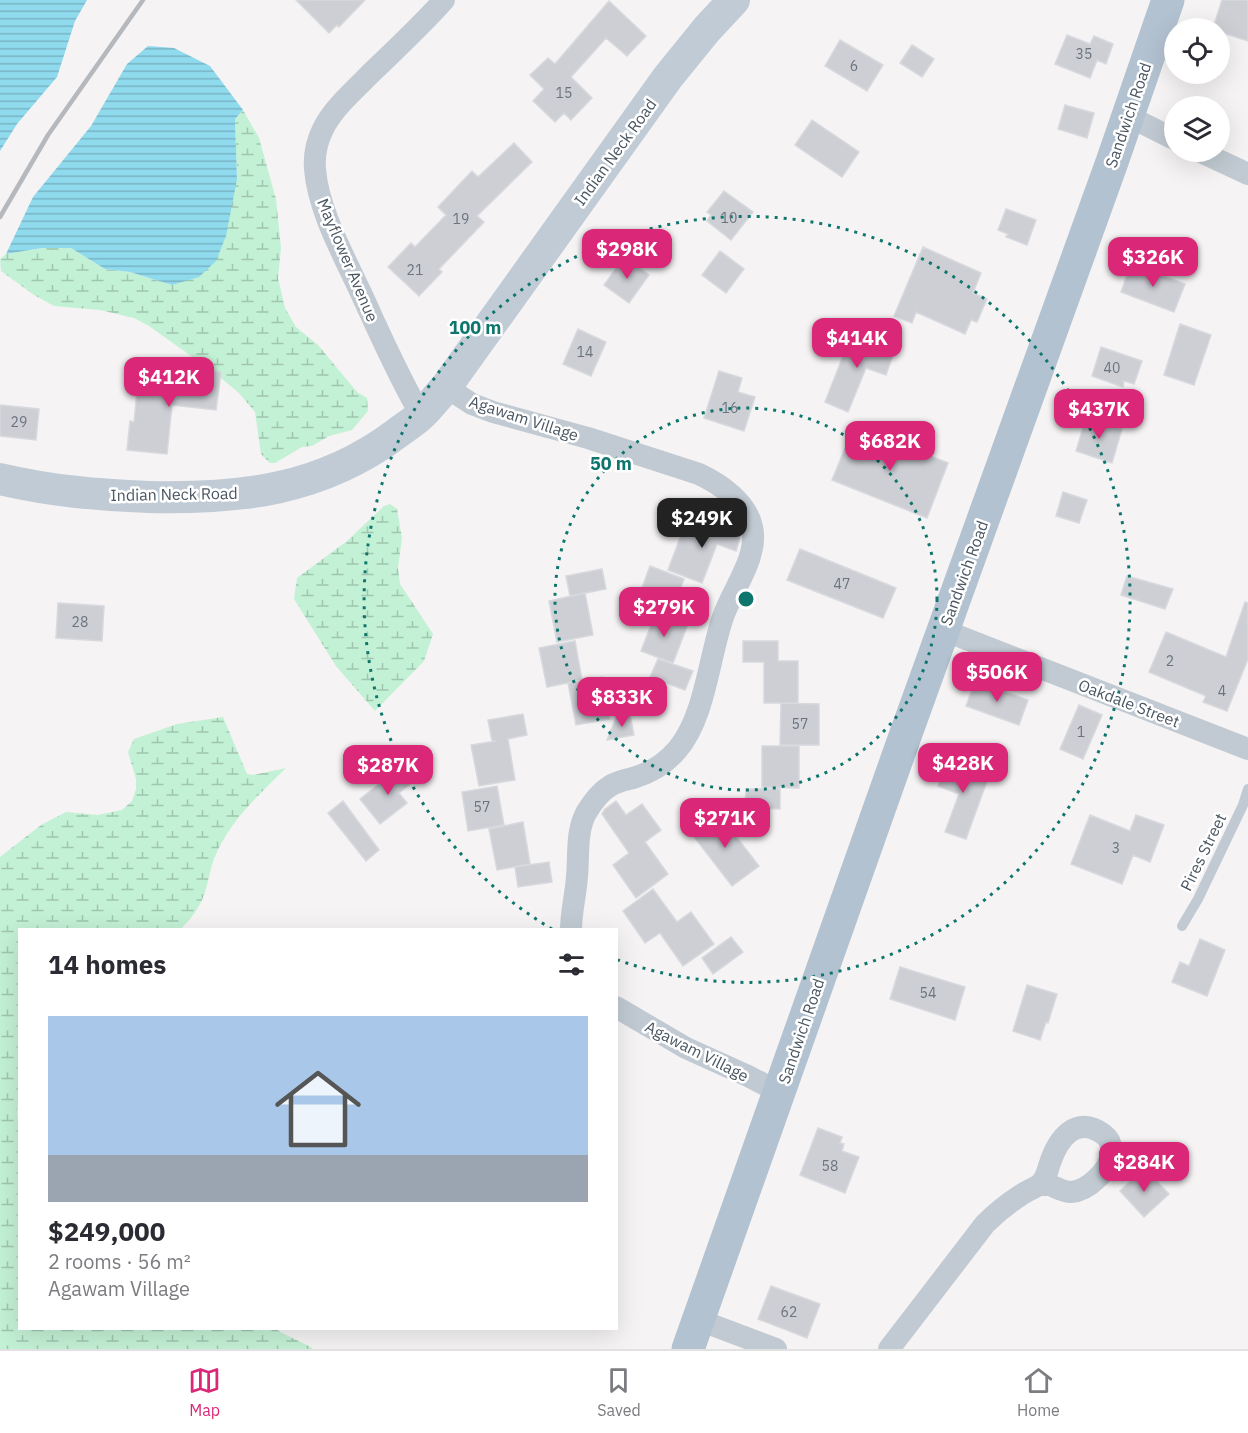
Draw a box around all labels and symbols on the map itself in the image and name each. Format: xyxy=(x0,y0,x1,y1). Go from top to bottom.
house number: 35 xyxy=(1076,45,1092,63)
house number: 6 xyxy=(850,57,858,75)
street label: Sandwich Road xyxy=(1101,60,1155,170)
house number: 15 xyxy=(556,84,572,102)
street label: Indian Neck Road xyxy=(569,95,661,209)
street label: Mayflower Avenue xyxy=(313,195,383,325)
house number: 10 xyxy=(721,209,737,227)
house number: 19 xyxy=(453,210,469,228)
pin: $298K xyxy=(585,229,669,280)
pin: $326K xyxy=(1111,237,1195,288)
house number: 21 xyxy=(407,261,423,279)
text: 100 m xyxy=(449,316,501,339)
pin: $414K xyxy=(815,318,899,369)
house number: 14 xyxy=(577,343,593,361)
pin: $412K xyxy=(127,357,211,408)
house number: 40 xyxy=(1104,359,1120,377)
pin: $437K xyxy=(1057,389,1141,440)
street label: Agawam Village xyxy=(467,391,581,445)
house number: 16 xyxy=(722,399,738,417)
house number: 29 xyxy=(11,413,27,431)
pin: $682K xyxy=(848,421,932,472)
text: 50 m xyxy=(590,452,632,475)
street label: Indian Neck Road xyxy=(110,483,238,505)
pin: $249K xyxy=(660,498,744,549)
street label: Sandwich Road xyxy=(936,518,992,628)
house number: 47 xyxy=(834,575,850,593)
pin: $279K xyxy=(622,587,706,638)
centre of rings xyxy=(736,589,756,609)
house number: 28 xyxy=(72,613,88,631)
pin: $506K xyxy=(955,652,1039,703)
house number: 2 xyxy=(1166,652,1174,670)
street label: Oakdale Street xyxy=(1076,675,1182,731)
pin: $833K xyxy=(580,677,664,728)
house number: 4 xyxy=(1218,682,1226,700)
house number: 57 xyxy=(792,715,808,733)
house number: 1 xyxy=(1077,723,1085,741)
pin: $428K xyxy=(921,743,1005,794)
pin: $287K xyxy=(346,745,430,796)
house number: 57 xyxy=(474,798,490,816)
pin: $271K xyxy=(683,798,767,849)
street label: Pires Street xyxy=(1176,810,1230,894)
house number: 3 xyxy=(1112,839,1120,857)
street label: Sandwich Road xyxy=(774,976,828,1086)
house number: 54 xyxy=(920,984,936,1002)
street label: Agawam Village xyxy=(642,1016,752,1086)
pin: $284K xyxy=(1102,1142,1186,1193)
house number: 58 xyxy=(822,1157,838,1175)
house number: 62 xyxy=(781,1303,797,1321)

